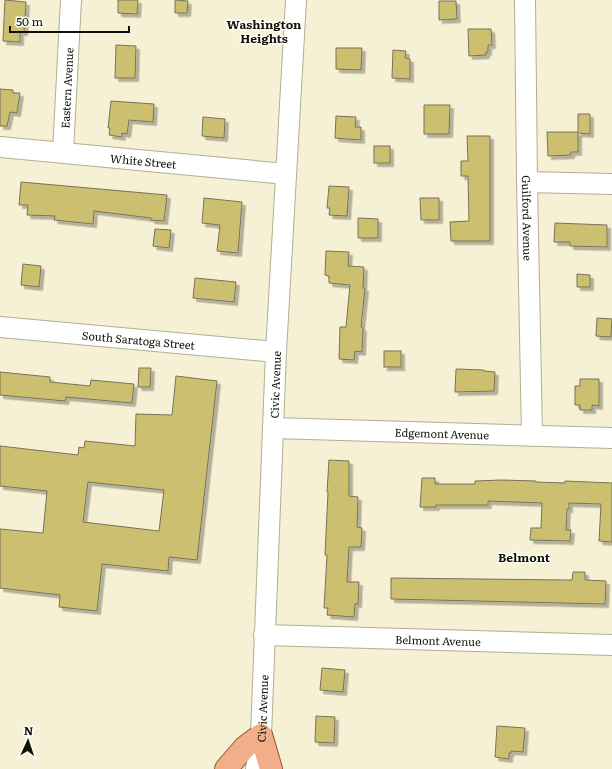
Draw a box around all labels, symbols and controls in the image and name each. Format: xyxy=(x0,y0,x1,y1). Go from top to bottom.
scale bar xyxy=(10,8,129,34)
text: 50 m xyxy=(16,12,43,30)
district label: Washington Heights xyxy=(227,15,302,47)
street label: Eastern Avenue xyxy=(56,47,76,129)
street label: White Street xyxy=(110,149,178,172)
street label: Guilford Avenue xyxy=(519,175,537,261)
street label: South Saratoga Street xyxy=(81,326,196,353)
street label: Civic Avenue xyxy=(265,350,284,419)
street label: Edgemont Avenue xyxy=(394,424,490,442)
district label: Belmont xyxy=(498,548,551,566)
street label: Belmont Avenue xyxy=(395,631,481,649)
street label: Civic Avenue xyxy=(252,674,271,743)
north arrow xyxy=(8,721,48,761)
text: N xyxy=(24,722,34,738)

